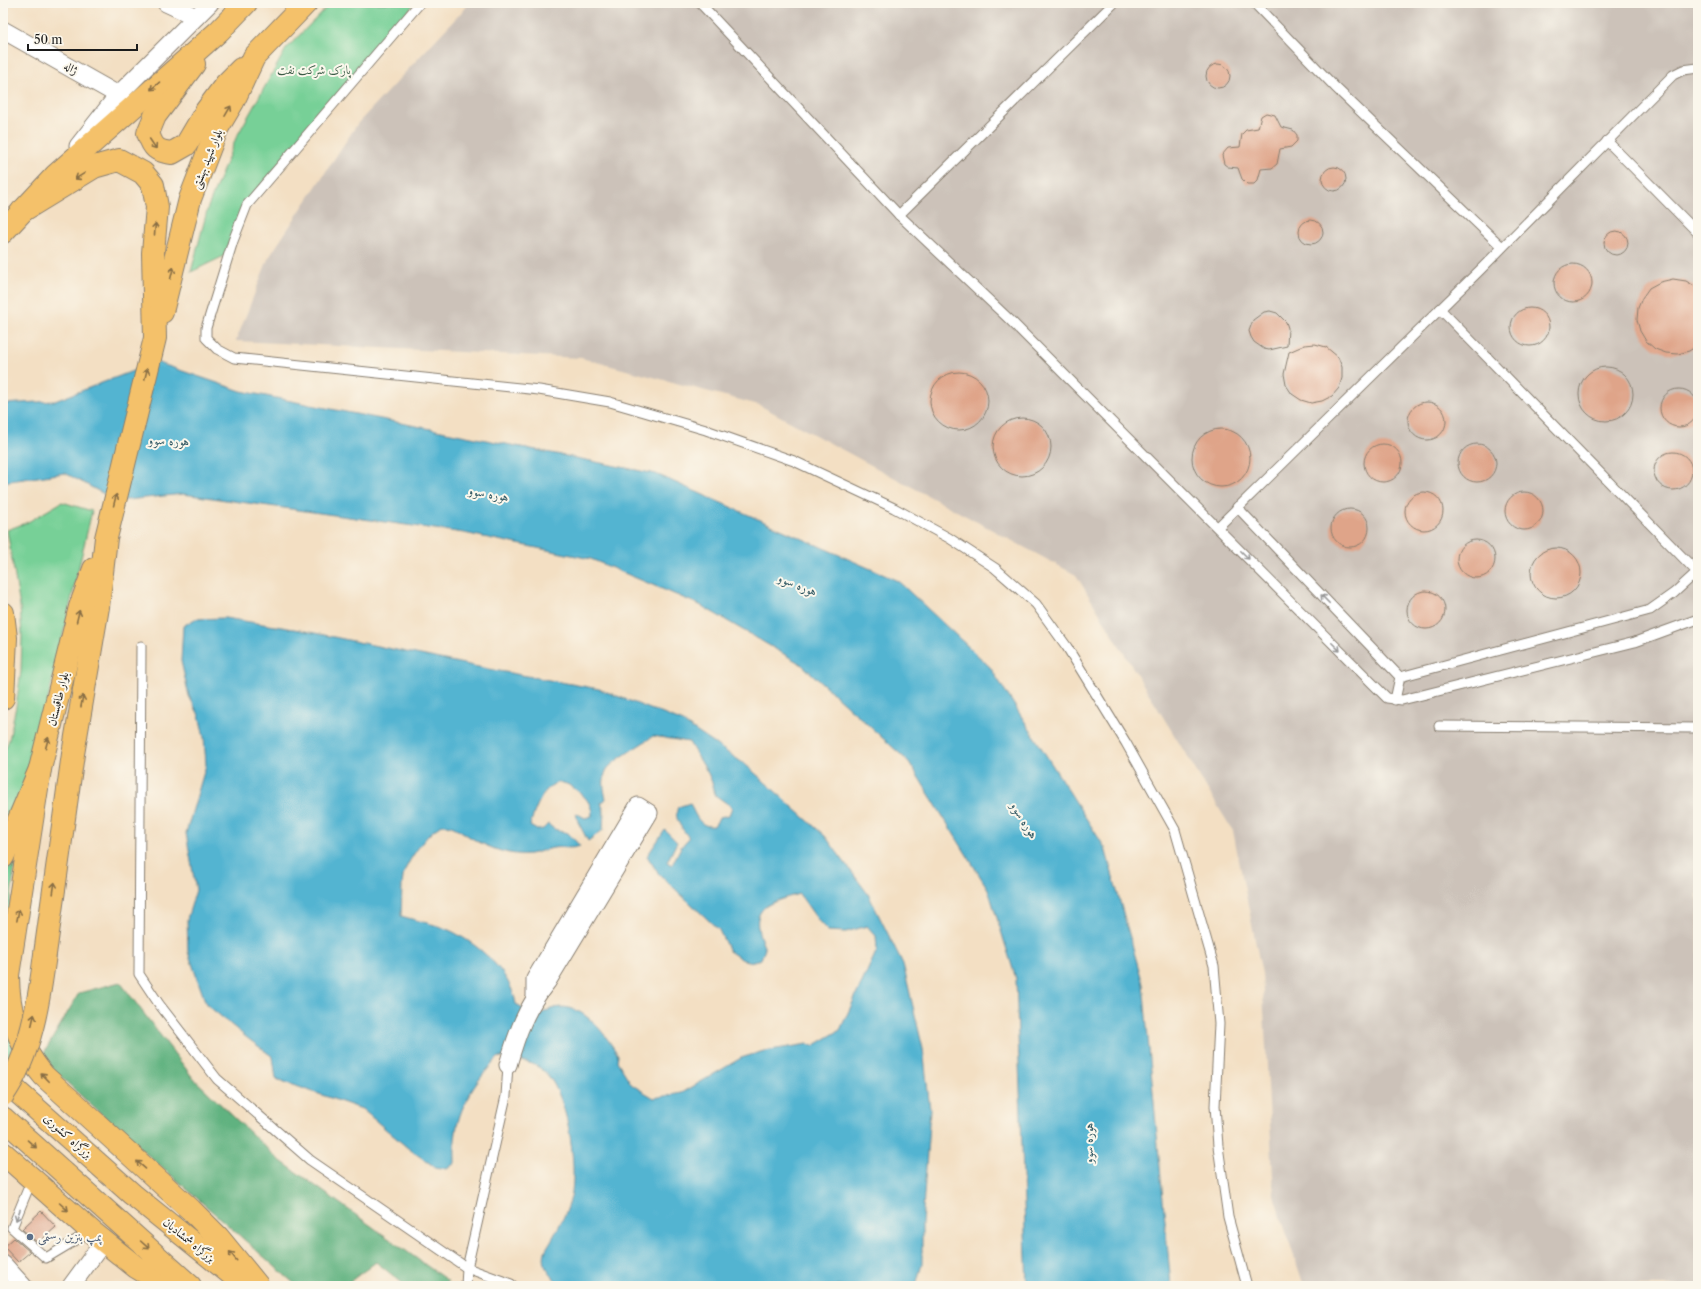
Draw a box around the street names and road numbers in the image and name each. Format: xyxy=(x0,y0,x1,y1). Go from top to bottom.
street label: ژاله xyxy=(61,58,81,78)
street label: بلوار شهید بهشتی xyxy=(188,127,227,192)
street label: بلوار طاقبستان xyxy=(44,670,71,727)
street label: بزرگراه کشوری xyxy=(40,1110,96,1162)
street label: بزرگراه شمشادیان xyxy=(160,1214,218,1266)

